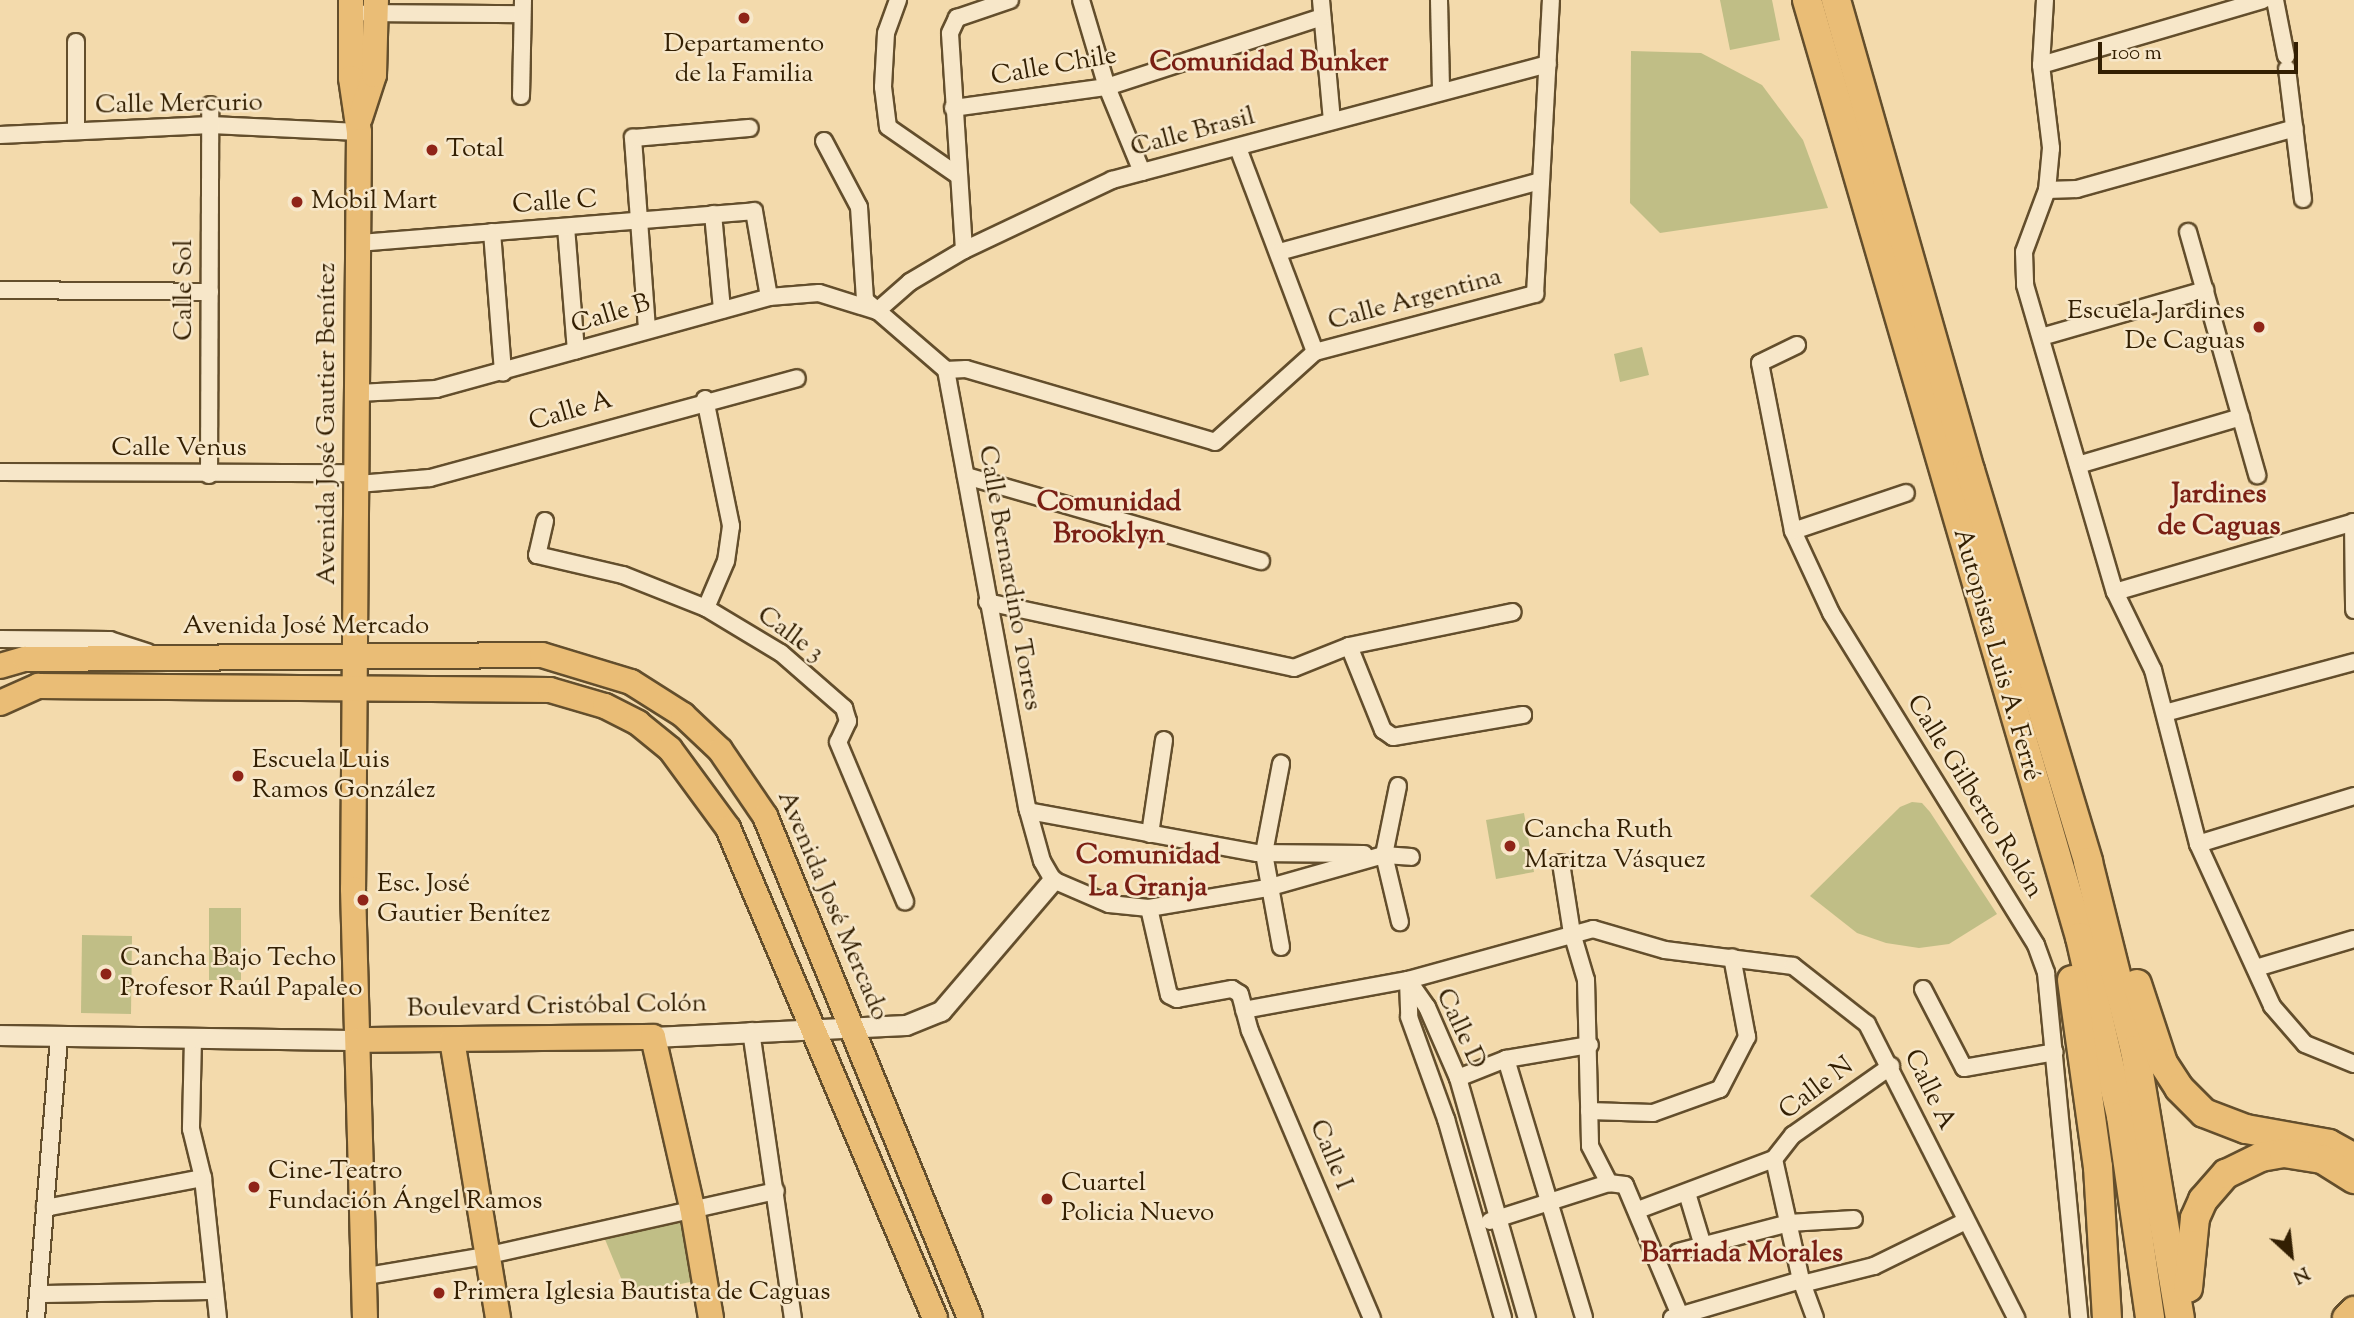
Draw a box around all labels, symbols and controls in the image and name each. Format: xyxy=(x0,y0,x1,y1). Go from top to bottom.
marker: Departamento de la Familia xyxy=(736,10,752,26)
scale bar xyxy=(2102,28,2302,72)
place label: Departamento de la Familia xyxy=(664,29,824,90)
text: 100 m xyxy=(2111,39,2162,69)
street label: Calle Chile xyxy=(989,41,1119,93)
district label: Comunidad Bunker xyxy=(1149,46,1389,80)
street label: Calle Mercurio xyxy=(95,88,263,122)
street label: Calle Brasil xyxy=(1127,101,1259,165)
place label: Total xyxy=(446,134,504,166)
marker: Total xyxy=(424,142,440,158)
street label: Calle C xyxy=(511,184,599,222)
place label: Mobil Mart xyxy=(311,186,437,218)
marker: Mobil Mart xyxy=(289,194,305,210)
street label: Calle Sol xyxy=(169,239,201,341)
street label: Calle Argentina xyxy=(1325,262,1505,338)
street label: Avenida José Gautier Benítez xyxy=(312,263,344,585)
street label: Calle B xyxy=(568,288,654,342)
place label: Escuela Jardines De Caguas xyxy=(2067,296,2245,358)
marker: Escuela Jardines De Caguas xyxy=(2251,319,2267,335)
street label: Calle A xyxy=(526,385,616,439)
street label: Calle Venus xyxy=(111,433,247,465)
street label: Calle Bernardino Torres xyxy=(970,443,1048,713)
district label: Jardines de Caguas xyxy=(2158,478,2280,544)
district label: Comunidad Brooklyn xyxy=(1037,486,1181,552)
street label: Autopista Luis A. Ferré xyxy=(1945,525,2047,785)
street label: Calle 3 xyxy=(750,600,830,670)
street label: Avenida José Mercado xyxy=(183,611,429,643)
street label: Calle Gilberto Rolón xyxy=(1899,690,2049,904)
place label: Escuela Luis Ramos González xyxy=(252,745,435,806)
marker: Escuela Luis Ramos González xyxy=(230,768,246,784)
street label: Avenida José Mercado xyxy=(769,786,895,1026)
place label: Cancha Ruth Maritza Vásquez xyxy=(1524,815,1706,876)
marker: Cancha Ruth Maritza Vásquez xyxy=(1502,838,1518,854)
district label: Comunidad La Granja xyxy=(1076,839,1220,905)
place label: Esc. José Gautier Benítez xyxy=(377,869,550,931)
marker: Esc. José Gautier Benítez xyxy=(355,892,371,908)
place label: Cancha Bajo Techo Profesor Raúl Papaleo xyxy=(120,943,362,1004)
marker: Cancha Bajo Techo Profesor Raúl Papaleo xyxy=(98,966,114,982)
street label: Calle D xyxy=(1428,984,1492,1074)
street label: Boulevard Cristóbal Colón xyxy=(407,989,707,1025)
street label: Calle A xyxy=(1896,1045,1962,1135)
street label: Calle N xyxy=(1774,1051,1860,1127)
street label: Calle I xyxy=(1301,1115,1359,1195)
place label: Cine-Teatro Fundación Ángel Ramos xyxy=(268,1156,542,1218)
place label: Cuartel Policia Nuevo xyxy=(1061,1168,1214,1230)
marker: Cine-Teatro Fundación Ángel Ramos xyxy=(246,1179,262,1195)
marker: Cuartel Policia Nuevo xyxy=(1039,1191,1055,1207)
north arrow xyxy=(2256,1220,2326,1290)
district label: Barriada Morales xyxy=(1641,1237,1843,1271)
text: N xyxy=(2288,1259,2314,1290)
place label: Primera Iglesia Bautista de Caguas xyxy=(453,1277,831,1309)
marker: Primera Iglesia Bautista de Caguas xyxy=(431,1285,447,1301)

